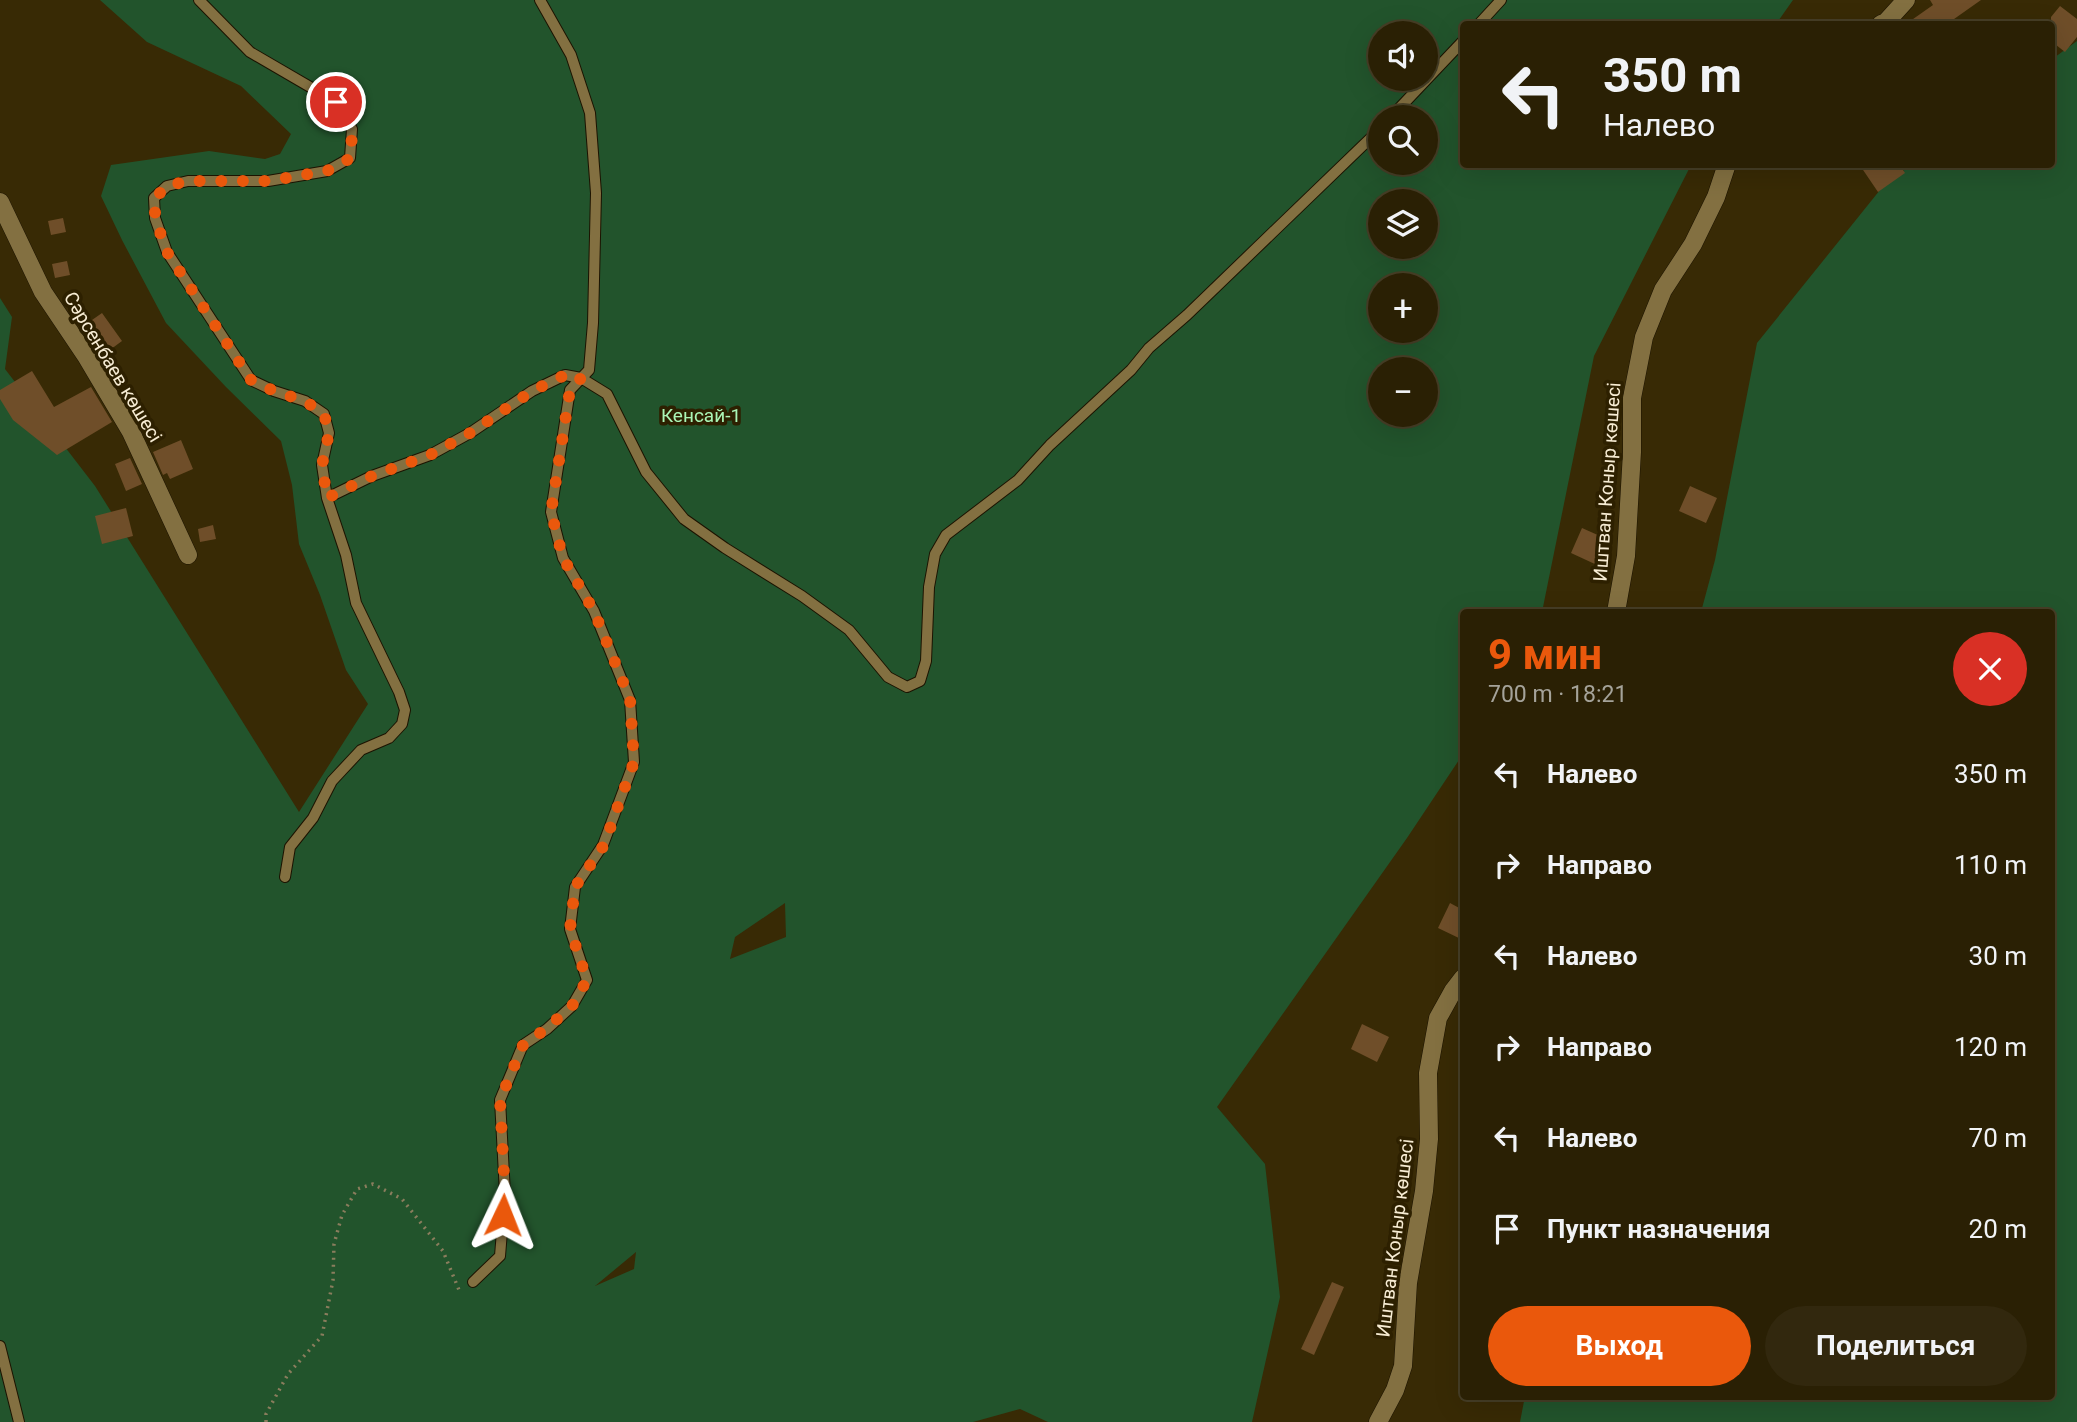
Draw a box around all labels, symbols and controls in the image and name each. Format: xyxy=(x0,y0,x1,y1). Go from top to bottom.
map controls xyxy=(1368,21,1438,427)
button: sound xyxy=(1368,21,1438,91)
text: 350 m xyxy=(1603,47,1742,104)
icon: left xyxy=(1488,49,1579,140)
pin xyxy=(306,72,366,132)
icon: arrive xyxy=(317,83,355,121)
button: search xyxy=(1368,105,1438,175)
text: Налево xyxy=(1603,106,1715,144)
button: layers xyxy=(1368,189,1438,259)
button: + xyxy=(1368,273,1438,343)
street label: Сәрсенбаев көшесі xyxy=(59,288,167,446)
button: − xyxy=(1368,357,1438,427)
street label: Иштван Коныр көшесі xyxy=(1589,382,1625,582)
park label: Кенсай-1 xyxy=(661,404,741,427)
text: 9 мин xyxy=(1488,630,1602,679)
button: close xyxy=(1953,632,2027,706)
text: 700 m · 18:21 xyxy=(1488,681,1627,708)
icon: left xyxy=(1488,755,1526,793)
text: Налево xyxy=(1547,759,1637,789)
text: 350 m xyxy=(1954,759,2027,789)
icon: right xyxy=(1488,846,1526,884)
text: Направо xyxy=(1547,850,1652,880)
text: 110 m xyxy=(1954,850,2027,880)
icon: left xyxy=(1488,937,1526,975)
text: Налево xyxy=(1547,941,1637,971)
text: 30 m xyxy=(1969,941,2027,971)
icon: right xyxy=(1488,1028,1526,1066)
text: Направо xyxy=(1547,1032,1652,1062)
text: 120 m xyxy=(1954,1032,2027,1062)
icon: left xyxy=(1488,1119,1526,1157)
text: Налево xyxy=(1547,1123,1637,1153)
text: 70 m xyxy=(1969,1123,2027,1153)
street label: Иштван Коныр көшесі xyxy=(1371,1137,1419,1339)
position arrow xyxy=(466,1178,540,1252)
icon: arrive xyxy=(1488,1210,1526,1248)
text: Пункт назначения xyxy=(1547,1214,1771,1244)
text: 20 m xyxy=(1969,1214,2027,1244)
button: Выход xyxy=(1488,1306,1751,1386)
button: Поделиться xyxy=(1765,1306,2027,1386)

